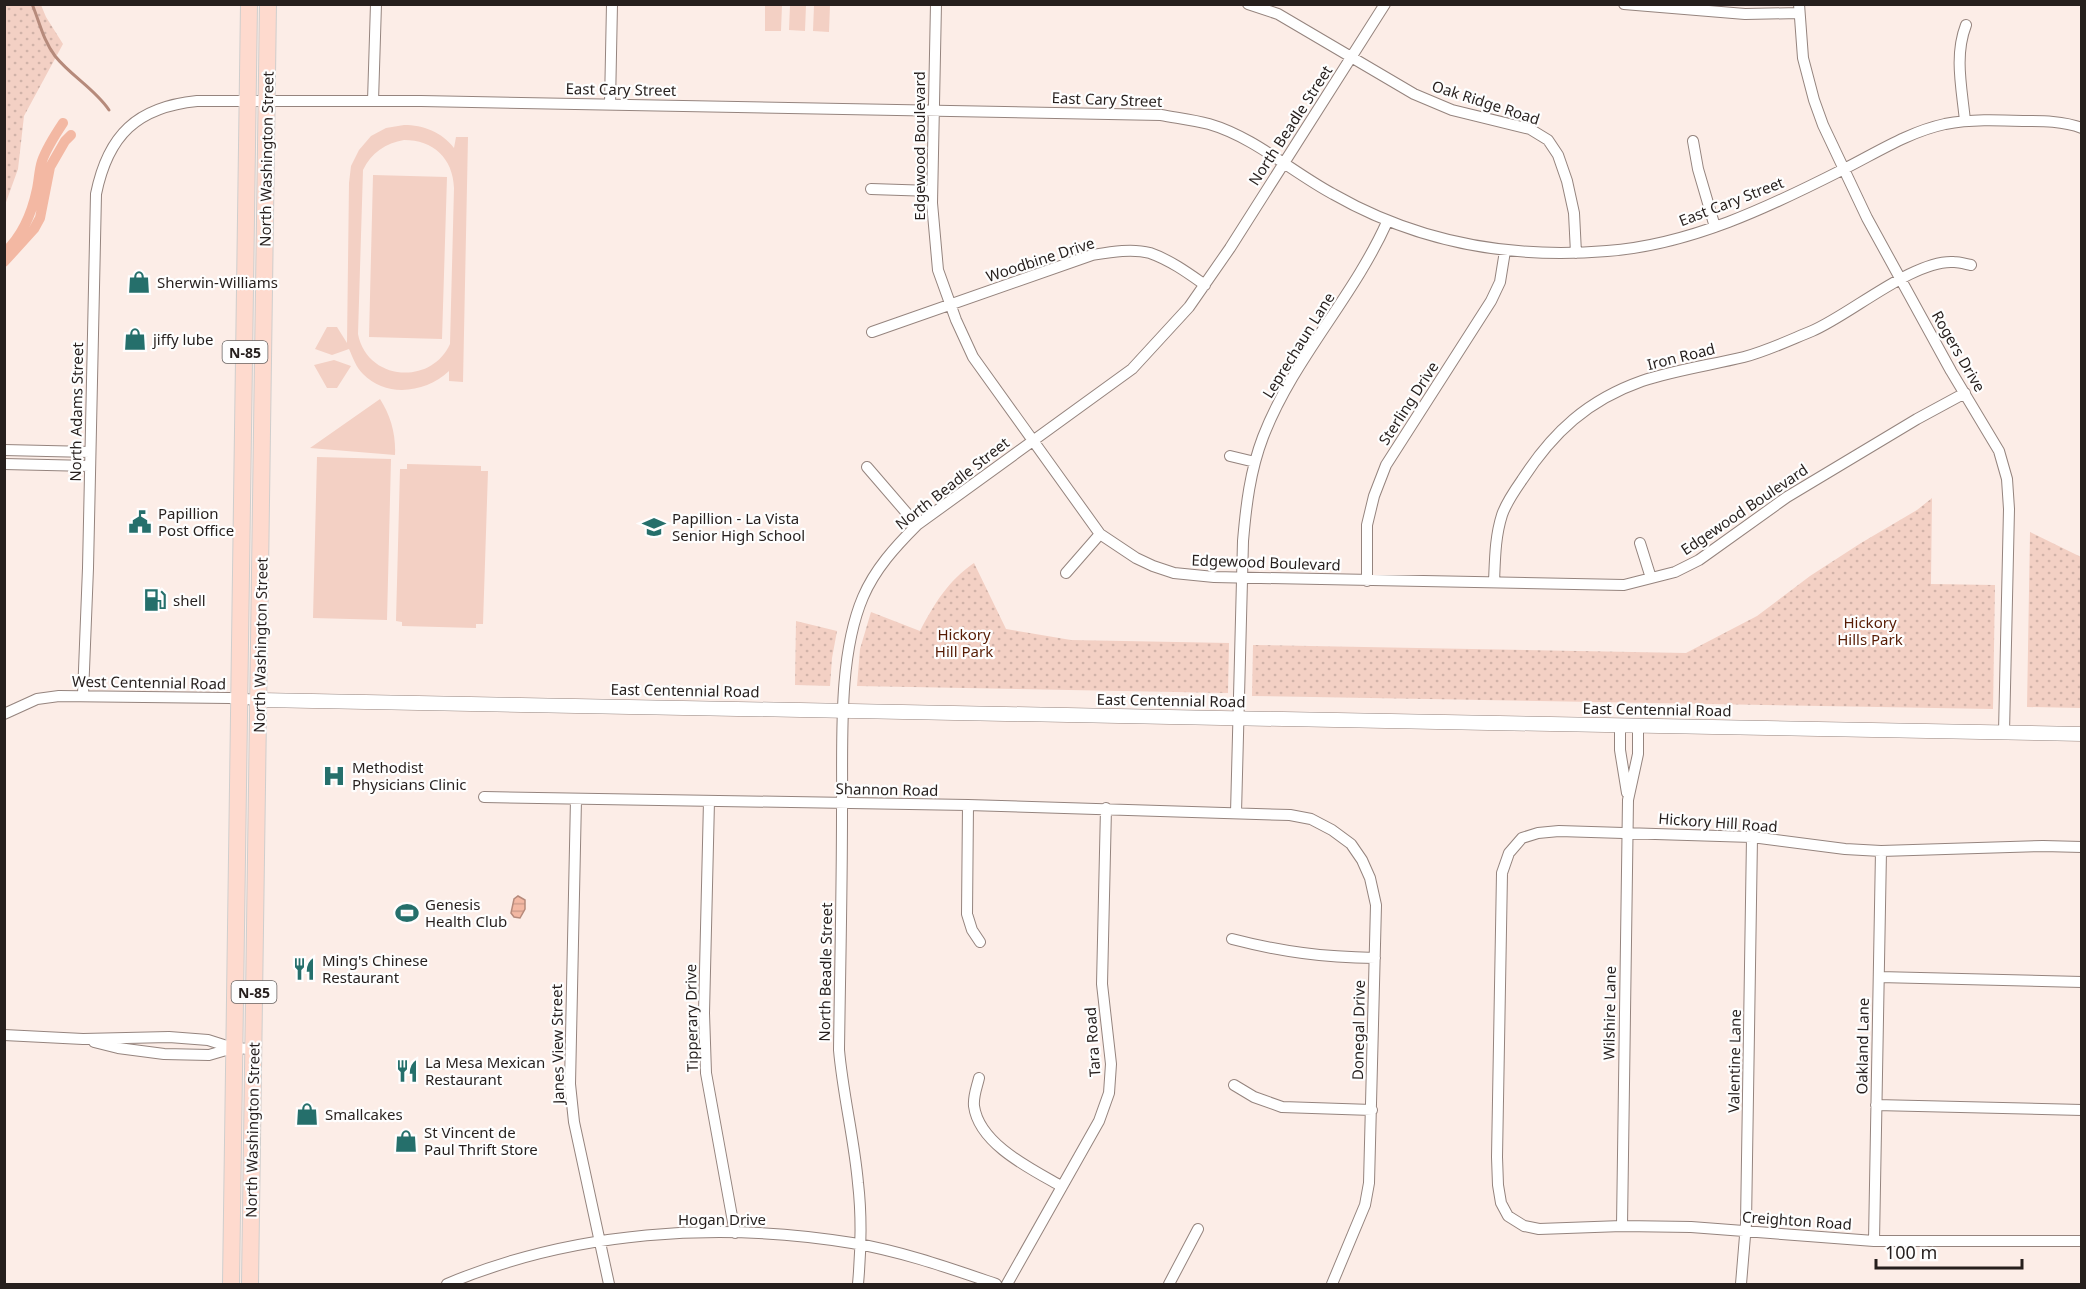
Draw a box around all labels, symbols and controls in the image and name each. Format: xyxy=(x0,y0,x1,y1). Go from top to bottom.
street label: North Beadle Street xyxy=(1244,61,1337,189)
street label: North Washington Street xyxy=(254,70,278,247)
street label: Edgewood Boulevard xyxy=(909,71,929,221)
street label: Oak Ridge Road xyxy=(1430,75,1542,129)
street label: East Cary Street xyxy=(565,78,677,100)
street label: East Cary Street xyxy=(1051,87,1163,111)
street label: East Cary Street xyxy=(1676,172,1787,230)
street label: Woodbine Drive xyxy=(983,232,1097,286)
shop icon: Sherwin-Williams xyxy=(126,269,152,295)
place label: Sherwin-Williams xyxy=(157,272,278,292)
street label: Leprechaun Lane xyxy=(1257,288,1339,402)
street label: Rogers Drive xyxy=(1928,307,1990,395)
shop icon: jiffy lube xyxy=(122,326,148,352)
place label: jiffy lube xyxy=(152,329,213,349)
street label: Iron Road xyxy=(1645,338,1717,374)
road number: N-85 xyxy=(222,341,268,363)
street label: North Adams Street xyxy=(65,342,87,482)
street label: Sterling Drive xyxy=(1374,357,1442,449)
street label: North Beadle Street xyxy=(891,432,1013,534)
street label: Edgewood Boulevard xyxy=(1677,459,1811,559)
place label: Papillion Post Office xyxy=(158,503,234,540)
place label: Papillion - La Vista Senior High School xyxy=(672,508,805,545)
public building icon: Papillion Post Office xyxy=(127,509,153,535)
school or university icon: Papillion - La Vista Senior High School xyxy=(641,514,667,540)
street label: Edgewood Boulevard xyxy=(1191,549,1341,575)
street label: North Washington Street xyxy=(248,556,272,733)
fuel station icon: shell xyxy=(142,587,168,613)
place label: shell xyxy=(173,590,206,610)
park label: Hickory Hills Park xyxy=(1837,612,1903,649)
park label: Hickory Hill Park xyxy=(935,624,993,661)
street label: West Centennial Road xyxy=(72,671,226,693)
street label: East Centennial Road xyxy=(610,679,760,701)
street label: East Centennial Road xyxy=(1096,689,1246,711)
street label: East Centennial Road xyxy=(1582,698,1732,720)
place label: Methodist Physicians Clinic xyxy=(352,757,466,794)
hospital icon: Methodist Physicians Clinic xyxy=(321,763,347,789)
street label: Shannon Road xyxy=(835,778,939,800)
street label: Hickory Hill Road xyxy=(1658,808,1778,836)
place label: Genesis Health Club xyxy=(425,894,507,931)
sports icon: Genesis Health Club xyxy=(394,900,420,926)
street label: North Beadle Street xyxy=(814,902,836,1042)
place label: Ming's Chinese Restaurant xyxy=(322,950,428,987)
restaurant icon: Ming's Chinese Restaurant xyxy=(291,956,317,982)
street label: Tipperary Drive xyxy=(680,964,702,1072)
street label: Wilshire Lane xyxy=(1598,966,1620,1060)
street label: Donegal Drive xyxy=(1347,980,1369,1080)
road number: N-85 xyxy=(232,981,276,1003)
street label: Janes View Street xyxy=(546,983,568,1106)
street label: Oakland Lane xyxy=(1851,997,1873,1095)
street label: Tara Road xyxy=(1080,1006,1104,1078)
street label: Valentine Lane xyxy=(1723,1009,1745,1113)
street label: North Washington Street xyxy=(240,1041,264,1218)
place label: La Mesa Mexican Restaurant xyxy=(425,1052,545,1089)
restaurant icon: La Mesa Mexican Restaurant xyxy=(394,1058,420,1084)
shop icon: Smallcakes xyxy=(294,1101,320,1127)
place label: Smallcakes xyxy=(325,1104,403,1124)
place label: St Vincent de Paul Thrift Store xyxy=(424,1122,538,1159)
shop icon: St Vincent de Paul Thrift Store xyxy=(393,1128,419,1154)
street label: Creighton Road xyxy=(1741,1206,1853,1234)
street label: Hogan Drive xyxy=(678,1209,766,1229)
scale bar xyxy=(1876,1232,2022,1270)
text: 100 m xyxy=(1885,1240,1937,1264)

